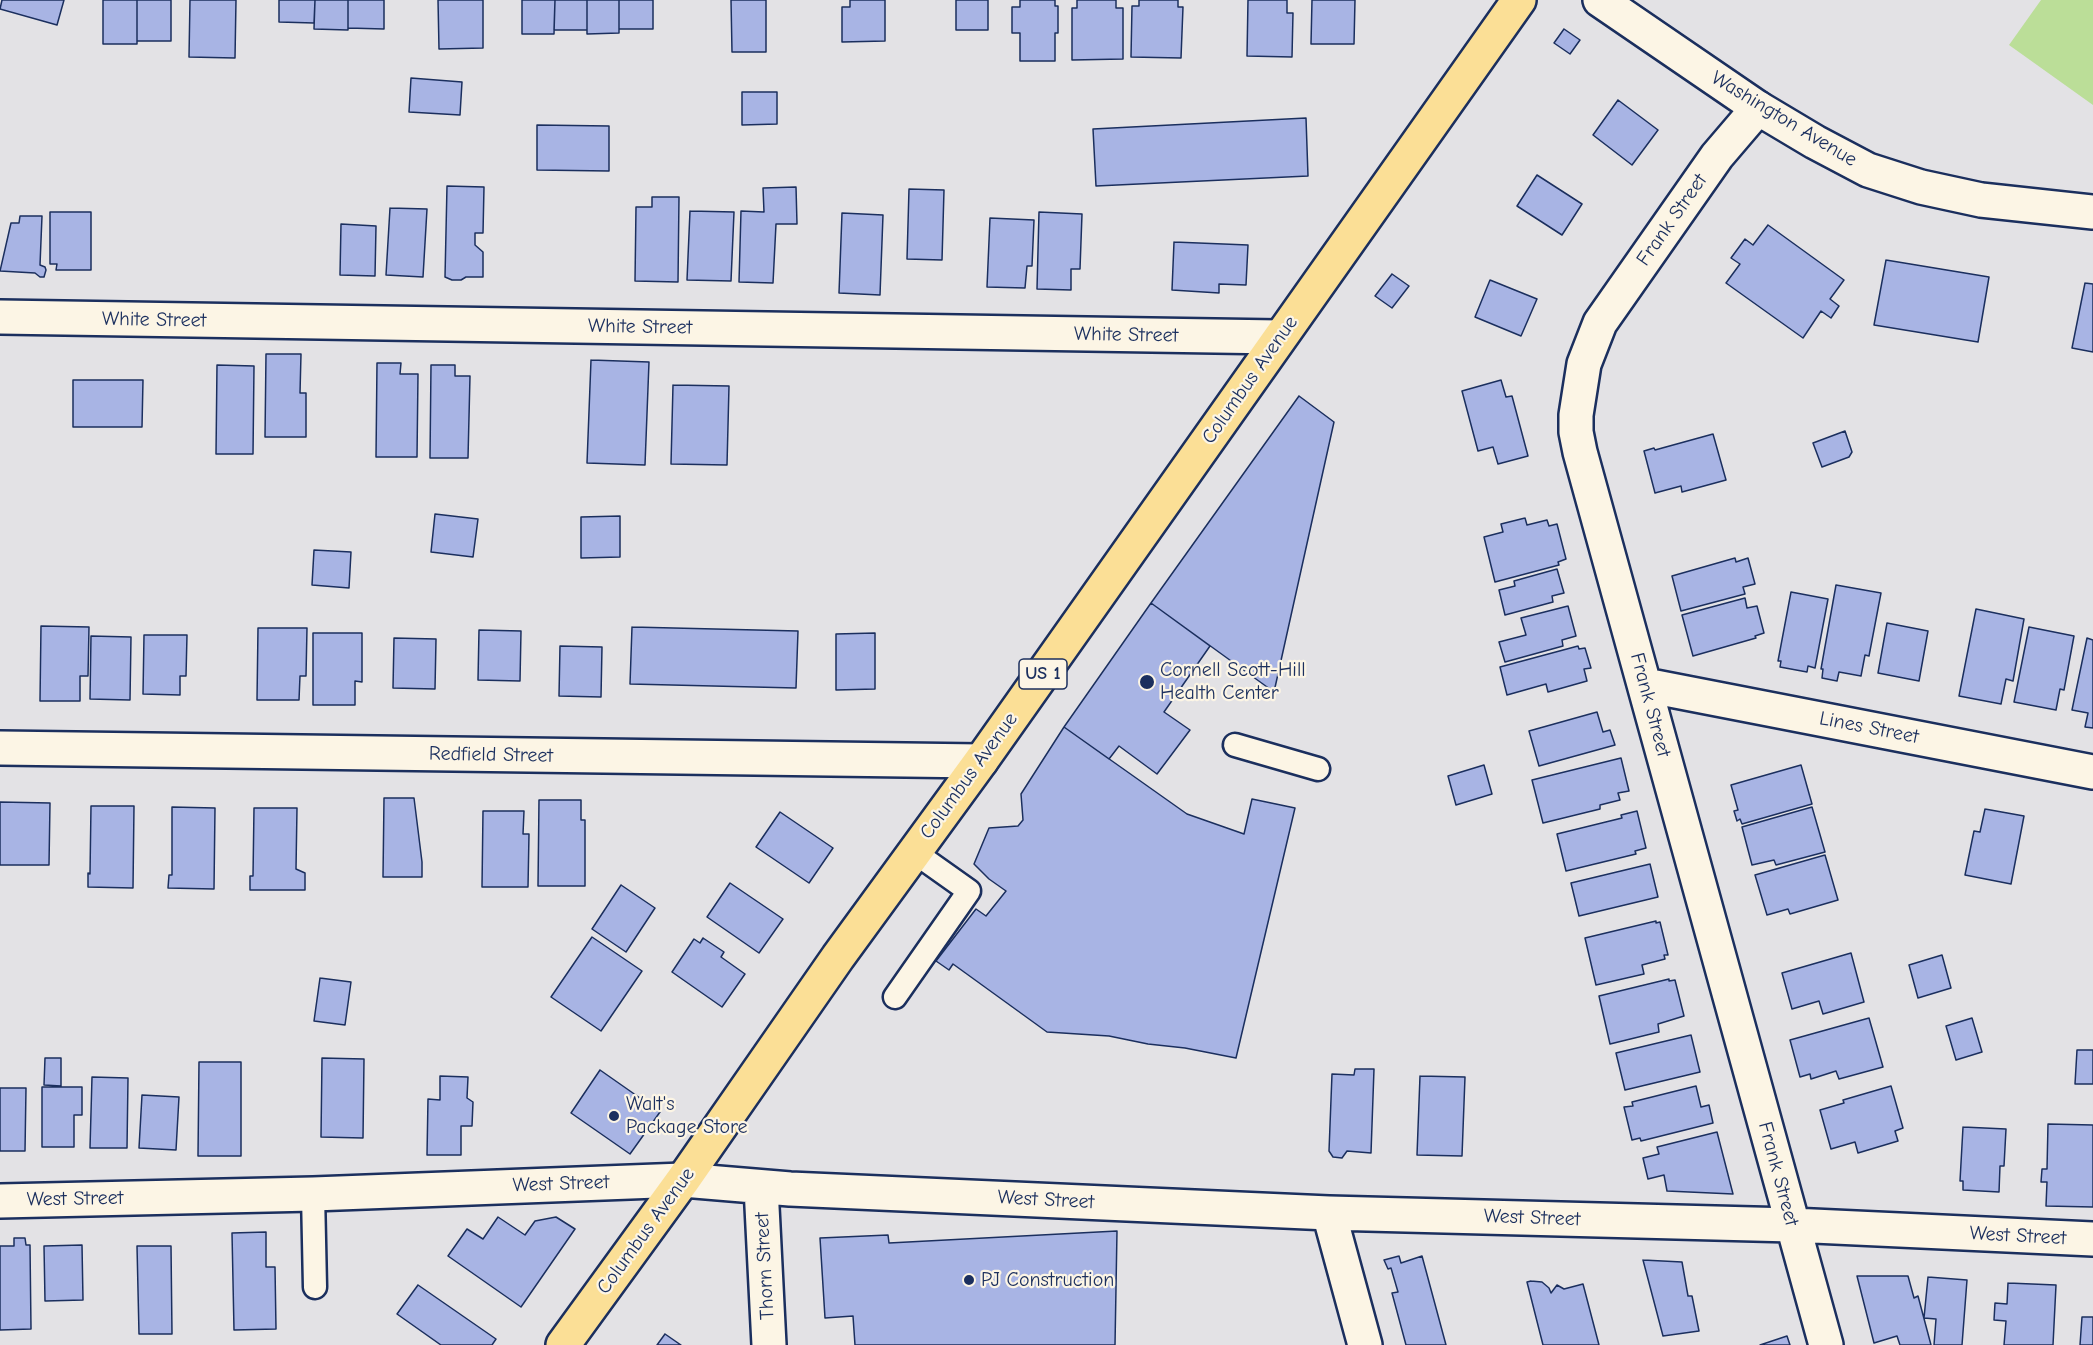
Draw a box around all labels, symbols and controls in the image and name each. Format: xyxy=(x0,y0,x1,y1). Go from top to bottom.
street label: Washington Avenue xyxy=(1707,66,1861,172)
street label: Frank Street xyxy=(1632,169,1712,271)
street label: White Street xyxy=(102,307,206,333)
street label: Columbus Avenue xyxy=(1197,311,1303,449)
street label: White Street xyxy=(588,314,692,340)
street label: White Street xyxy=(1074,322,1178,348)
street label: Frank Street xyxy=(1625,650,1675,760)
place label: Cornell Scott-Hill Health Center xyxy=(1160,658,1306,705)
road number: US 1 xyxy=(1019,659,1067,689)
marker: Cornell Scott-Hill Health Center xyxy=(1138,673,1156,691)
street label: Lines Street xyxy=(1817,707,1921,749)
street label: Columbus Avenue xyxy=(915,708,1023,844)
street label: Redfield Street xyxy=(429,742,553,768)
place label: Walt's Package Store xyxy=(626,1092,748,1139)
marker: Walt's Package Store xyxy=(607,1109,621,1123)
street label: Frank Street xyxy=(1753,1119,1803,1229)
street label: Columbus Avenue xyxy=(592,1163,700,1299)
street label: West Street xyxy=(512,1170,610,1198)
street label: West Street xyxy=(997,1185,1095,1215)
street label: West Street xyxy=(26,1186,124,1212)
street label: West Street xyxy=(1483,1204,1581,1232)
street label: Thorn Street xyxy=(750,1212,780,1320)
street label: West Street xyxy=(1969,1221,2067,1251)
place label: PJ Construction xyxy=(981,1268,1114,1292)
marker: PJ Construction xyxy=(962,1273,976,1287)

